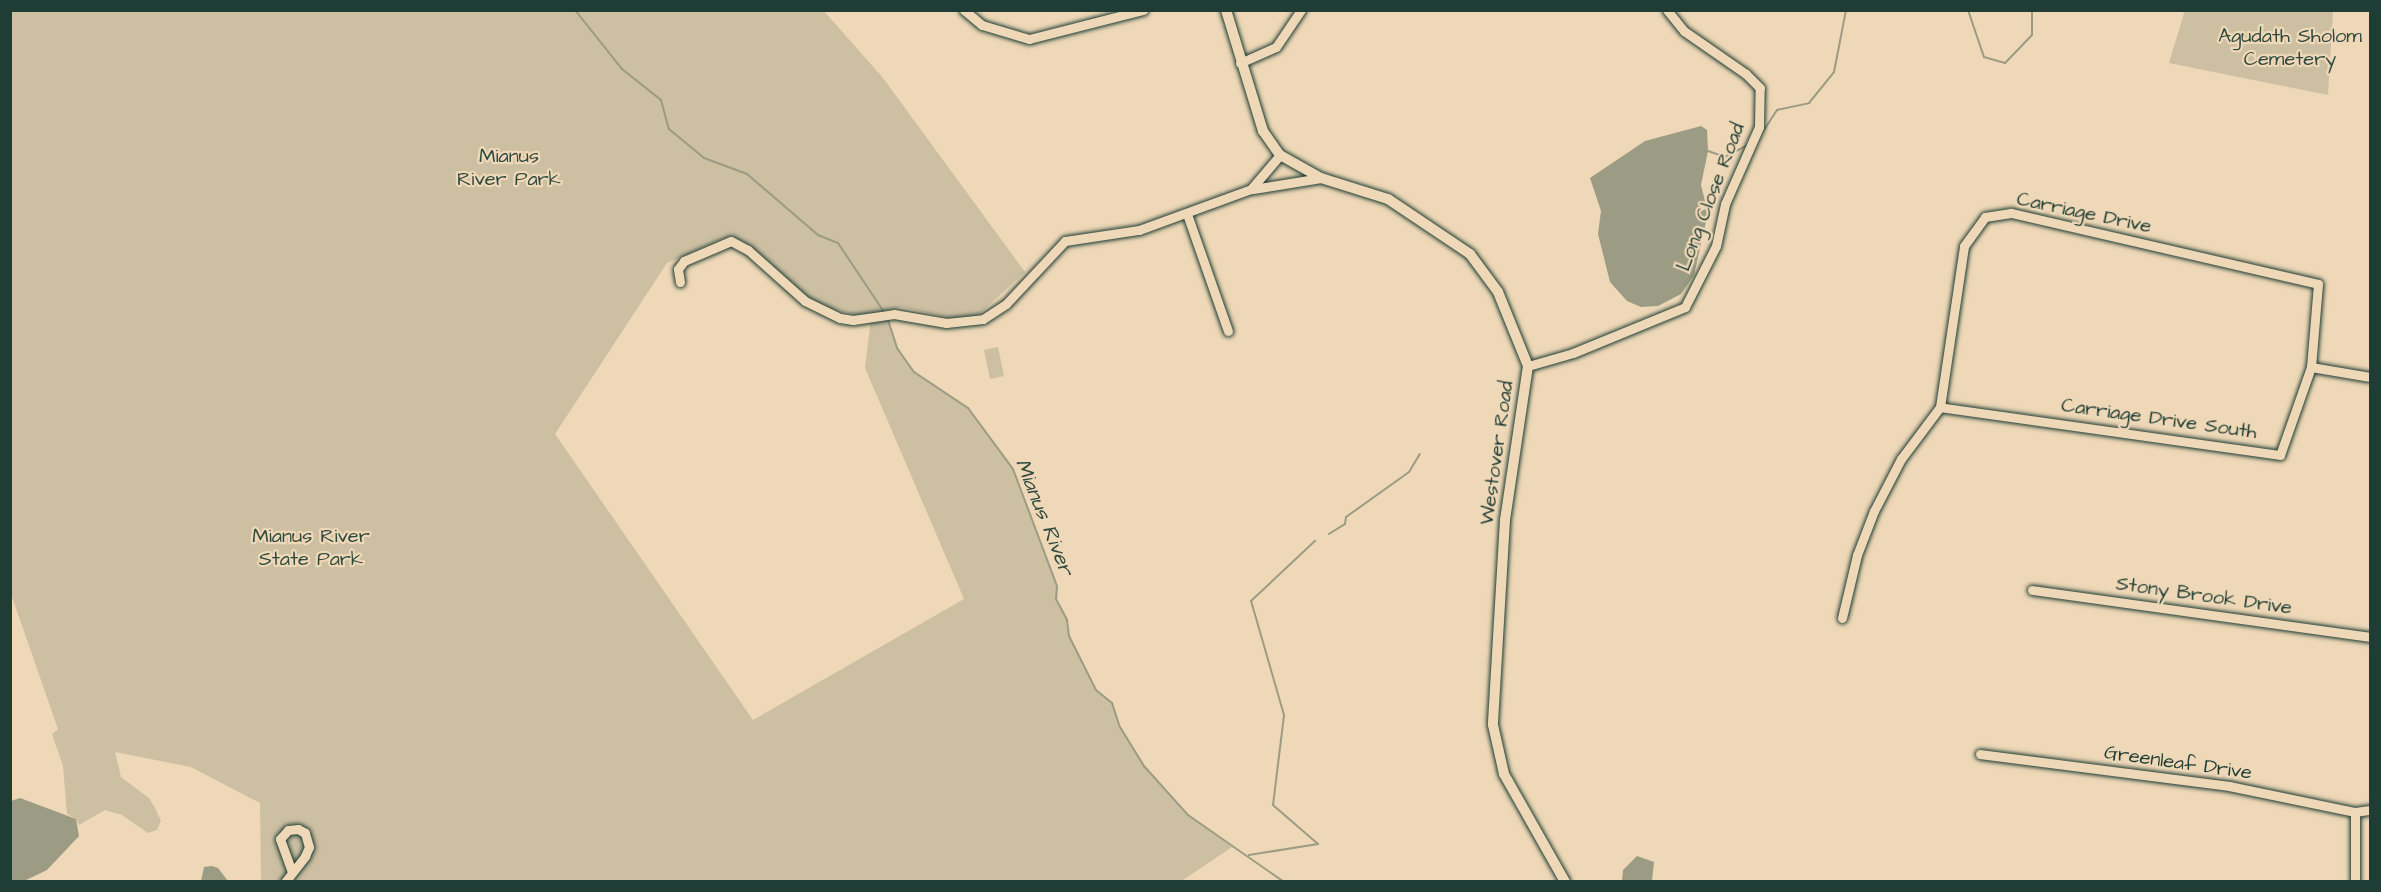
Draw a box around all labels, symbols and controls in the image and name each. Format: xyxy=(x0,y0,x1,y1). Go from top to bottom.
park label: Agudath Sholom Cemetery xyxy=(2218,25,2362,72)
street label: Long Close Road xyxy=(1672,120,1750,274)
park label: Mianus River Park xyxy=(457,144,561,191)
street label: Carriage Drive xyxy=(2015,187,2153,239)
street label: Westover Road xyxy=(1475,379,1519,527)
street label: Carriage Drive South xyxy=(2060,393,2258,445)
water label: Mianus River xyxy=(1009,455,1079,579)
park label: Mianus River State Park xyxy=(252,525,370,572)
street label: Stony Brook Drive xyxy=(2114,572,2294,620)
street label: Greenleaf Drive xyxy=(2103,741,2253,785)

